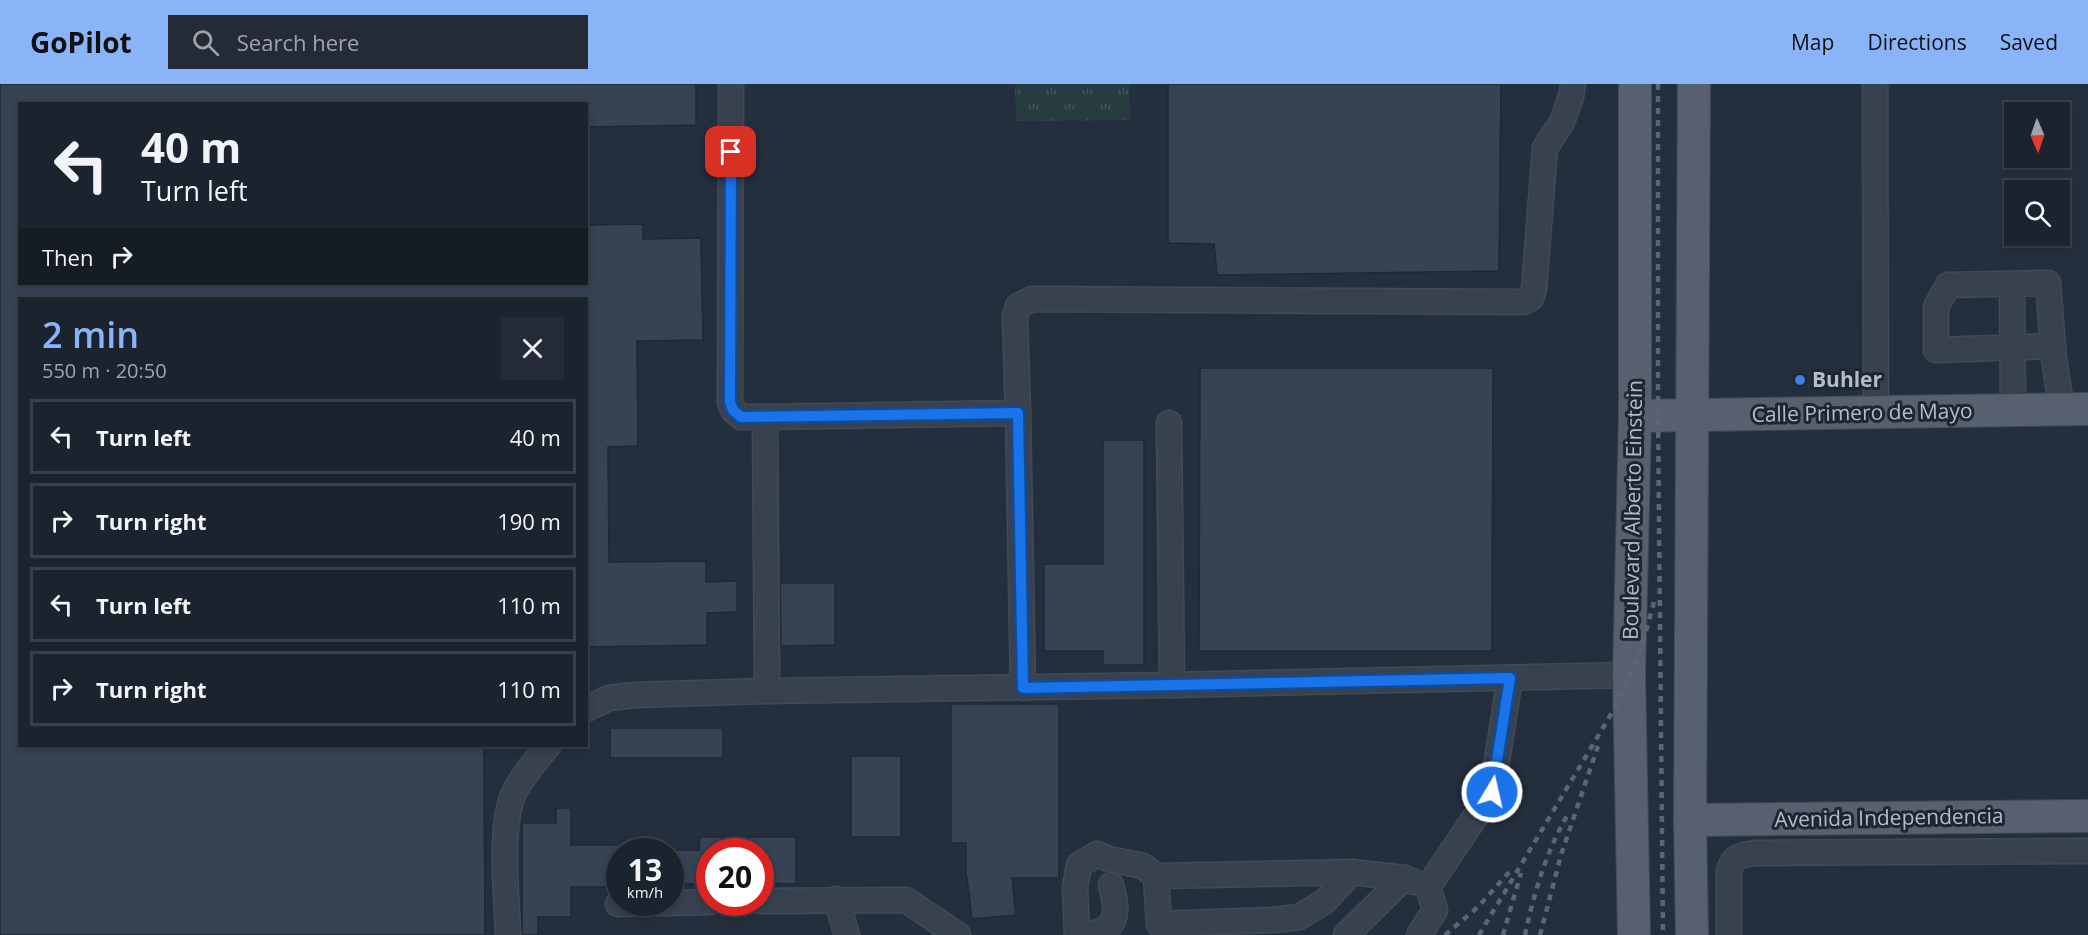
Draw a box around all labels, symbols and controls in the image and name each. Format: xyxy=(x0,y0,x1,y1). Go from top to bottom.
search box xyxy=(168,15,588,69)
text: GoPilot xyxy=(30,23,132,61)
icon: search xyxy=(189,26,222,59)
text: Search here xyxy=(237,27,359,57)
text: Map xyxy=(1791,28,1834,56)
text: Directions xyxy=(1867,28,1967,56)
text: Saved xyxy=(2000,28,2058,56)
north arrow xyxy=(2004,102,2070,168)
map controls xyxy=(2004,102,2070,246)
text: 40 m xyxy=(141,118,241,175)
icon: left xyxy=(42,126,120,204)
pin xyxy=(705,126,756,177)
icon: arrive xyxy=(714,135,747,168)
text: Turn left xyxy=(141,172,248,209)
button: search xyxy=(2004,180,2070,246)
icon: right xyxy=(105,240,138,273)
text: Then xyxy=(42,242,93,272)
text: 2 min xyxy=(42,310,139,359)
button: close xyxy=(501,317,564,380)
text: 550 m · 20:50 xyxy=(42,357,167,384)
place label: Buhler xyxy=(1812,365,1883,393)
marker: Buhler xyxy=(1793,373,1807,387)
street label: Boulevard Alberto Einstein xyxy=(1616,380,1648,640)
street label: Calle Primero de Mayo xyxy=(1751,396,1973,428)
icon: left xyxy=(45,420,78,453)
text: Turn left xyxy=(96,422,191,452)
text: 40 m xyxy=(510,422,561,452)
icon: right xyxy=(45,504,78,537)
text: Turn right xyxy=(96,506,207,536)
text: 190 m xyxy=(497,506,561,536)
icon: left xyxy=(45,588,78,621)
text: Turn left xyxy=(96,590,191,620)
text: 110 m xyxy=(497,590,561,620)
icon: right xyxy=(45,672,78,705)
text: Turn right xyxy=(96,674,207,704)
text: 110 m xyxy=(497,674,561,704)
position arrow xyxy=(1460,760,1524,824)
street label: Avenida Independencia xyxy=(1774,801,2004,833)
speed limit sign: 20 xyxy=(696,838,774,916)
text: 13 xyxy=(628,849,662,890)
text: km/h xyxy=(627,882,663,902)

